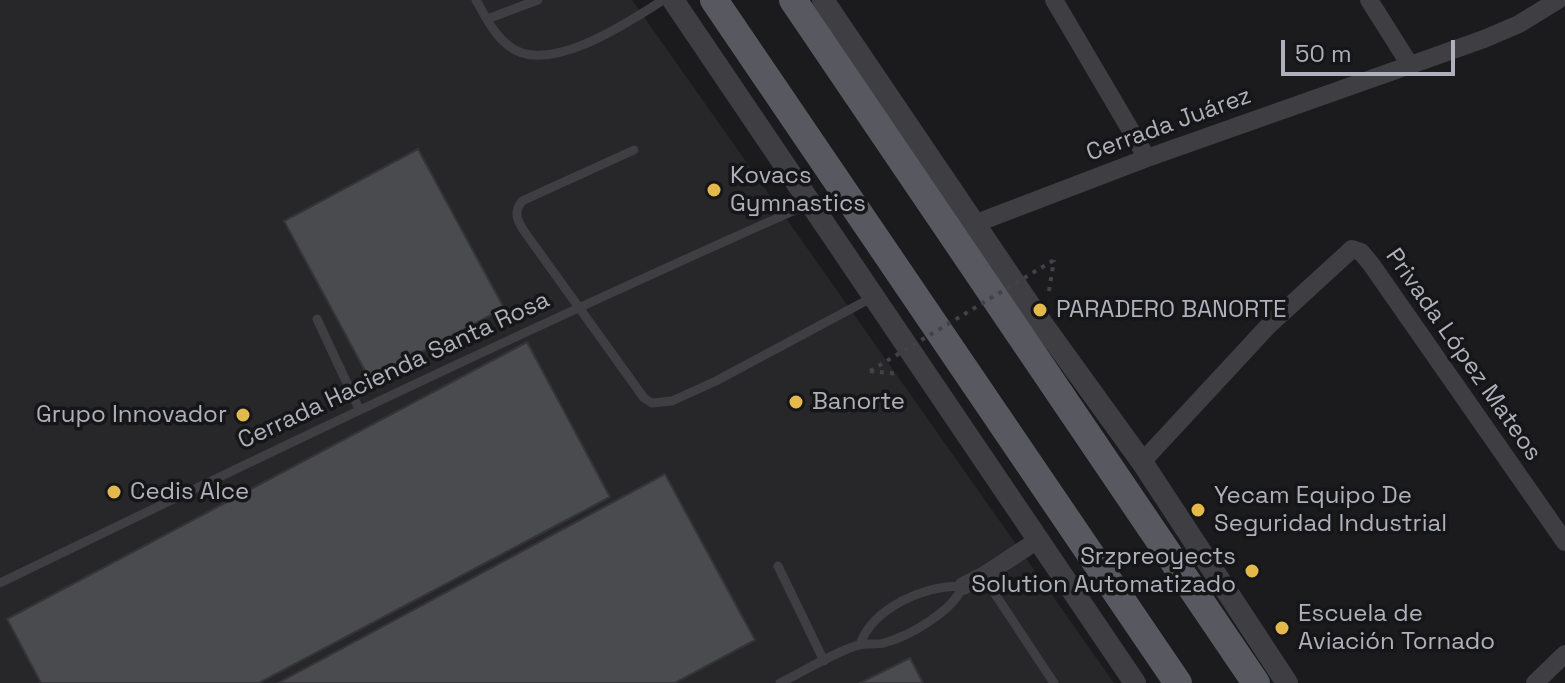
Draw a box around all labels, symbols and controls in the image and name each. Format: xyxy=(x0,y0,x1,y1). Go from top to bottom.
scale bar xyxy=(1285,24,1459,74)
text: 50 m xyxy=(1295,38,1352,69)
street label: Cerrada Juárez xyxy=(1083,82,1255,168)
place label: Kovacs Gymnastics xyxy=(730,162,866,218)
marker: Kovacs Gymnastics xyxy=(705,181,723,199)
street label: Privada López Mateos xyxy=(1379,243,1547,467)
street label: Cerrada Hacienda Santa Rosa xyxy=(234,286,554,456)
place label: PARADERO BANORTE xyxy=(1056,296,1287,324)
marker: PARADERO BANORTE xyxy=(1031,301,1049,319)
place label: Banorte xyxy=(812,388,905,416)
marker: Banorte xyxy=(787,393,805,411)
place label: Grupo Innovador xyxy=(36,401,227,429)
marker: Grupo Innovador xyxy=(234,406,252,424)
place label: Cedis Alce xyxy=(130,478,249,506)
place label: Yecam Equipo De Seguridad Industrial xyxy=(1214,482,1447,538)
marker: Cedis Alce xyxy=(105,483,123,501)
marker: Yecam Equipo De Seguridad Industrial xyxy=(1189,501,1207,519)
place label: Srzpreoyects Solution Automatizado xyxy=(971,543,1236,599)
marker: Srzpreoyects Solution Automatizado xyxy=(1243,562,1261,580)
place label: Escuela de Aviación Tornado xyxy=(1298,600,1495,656)
marker: Escuela de Aviación Tornado xyxy=(1273,619,1291,637)

